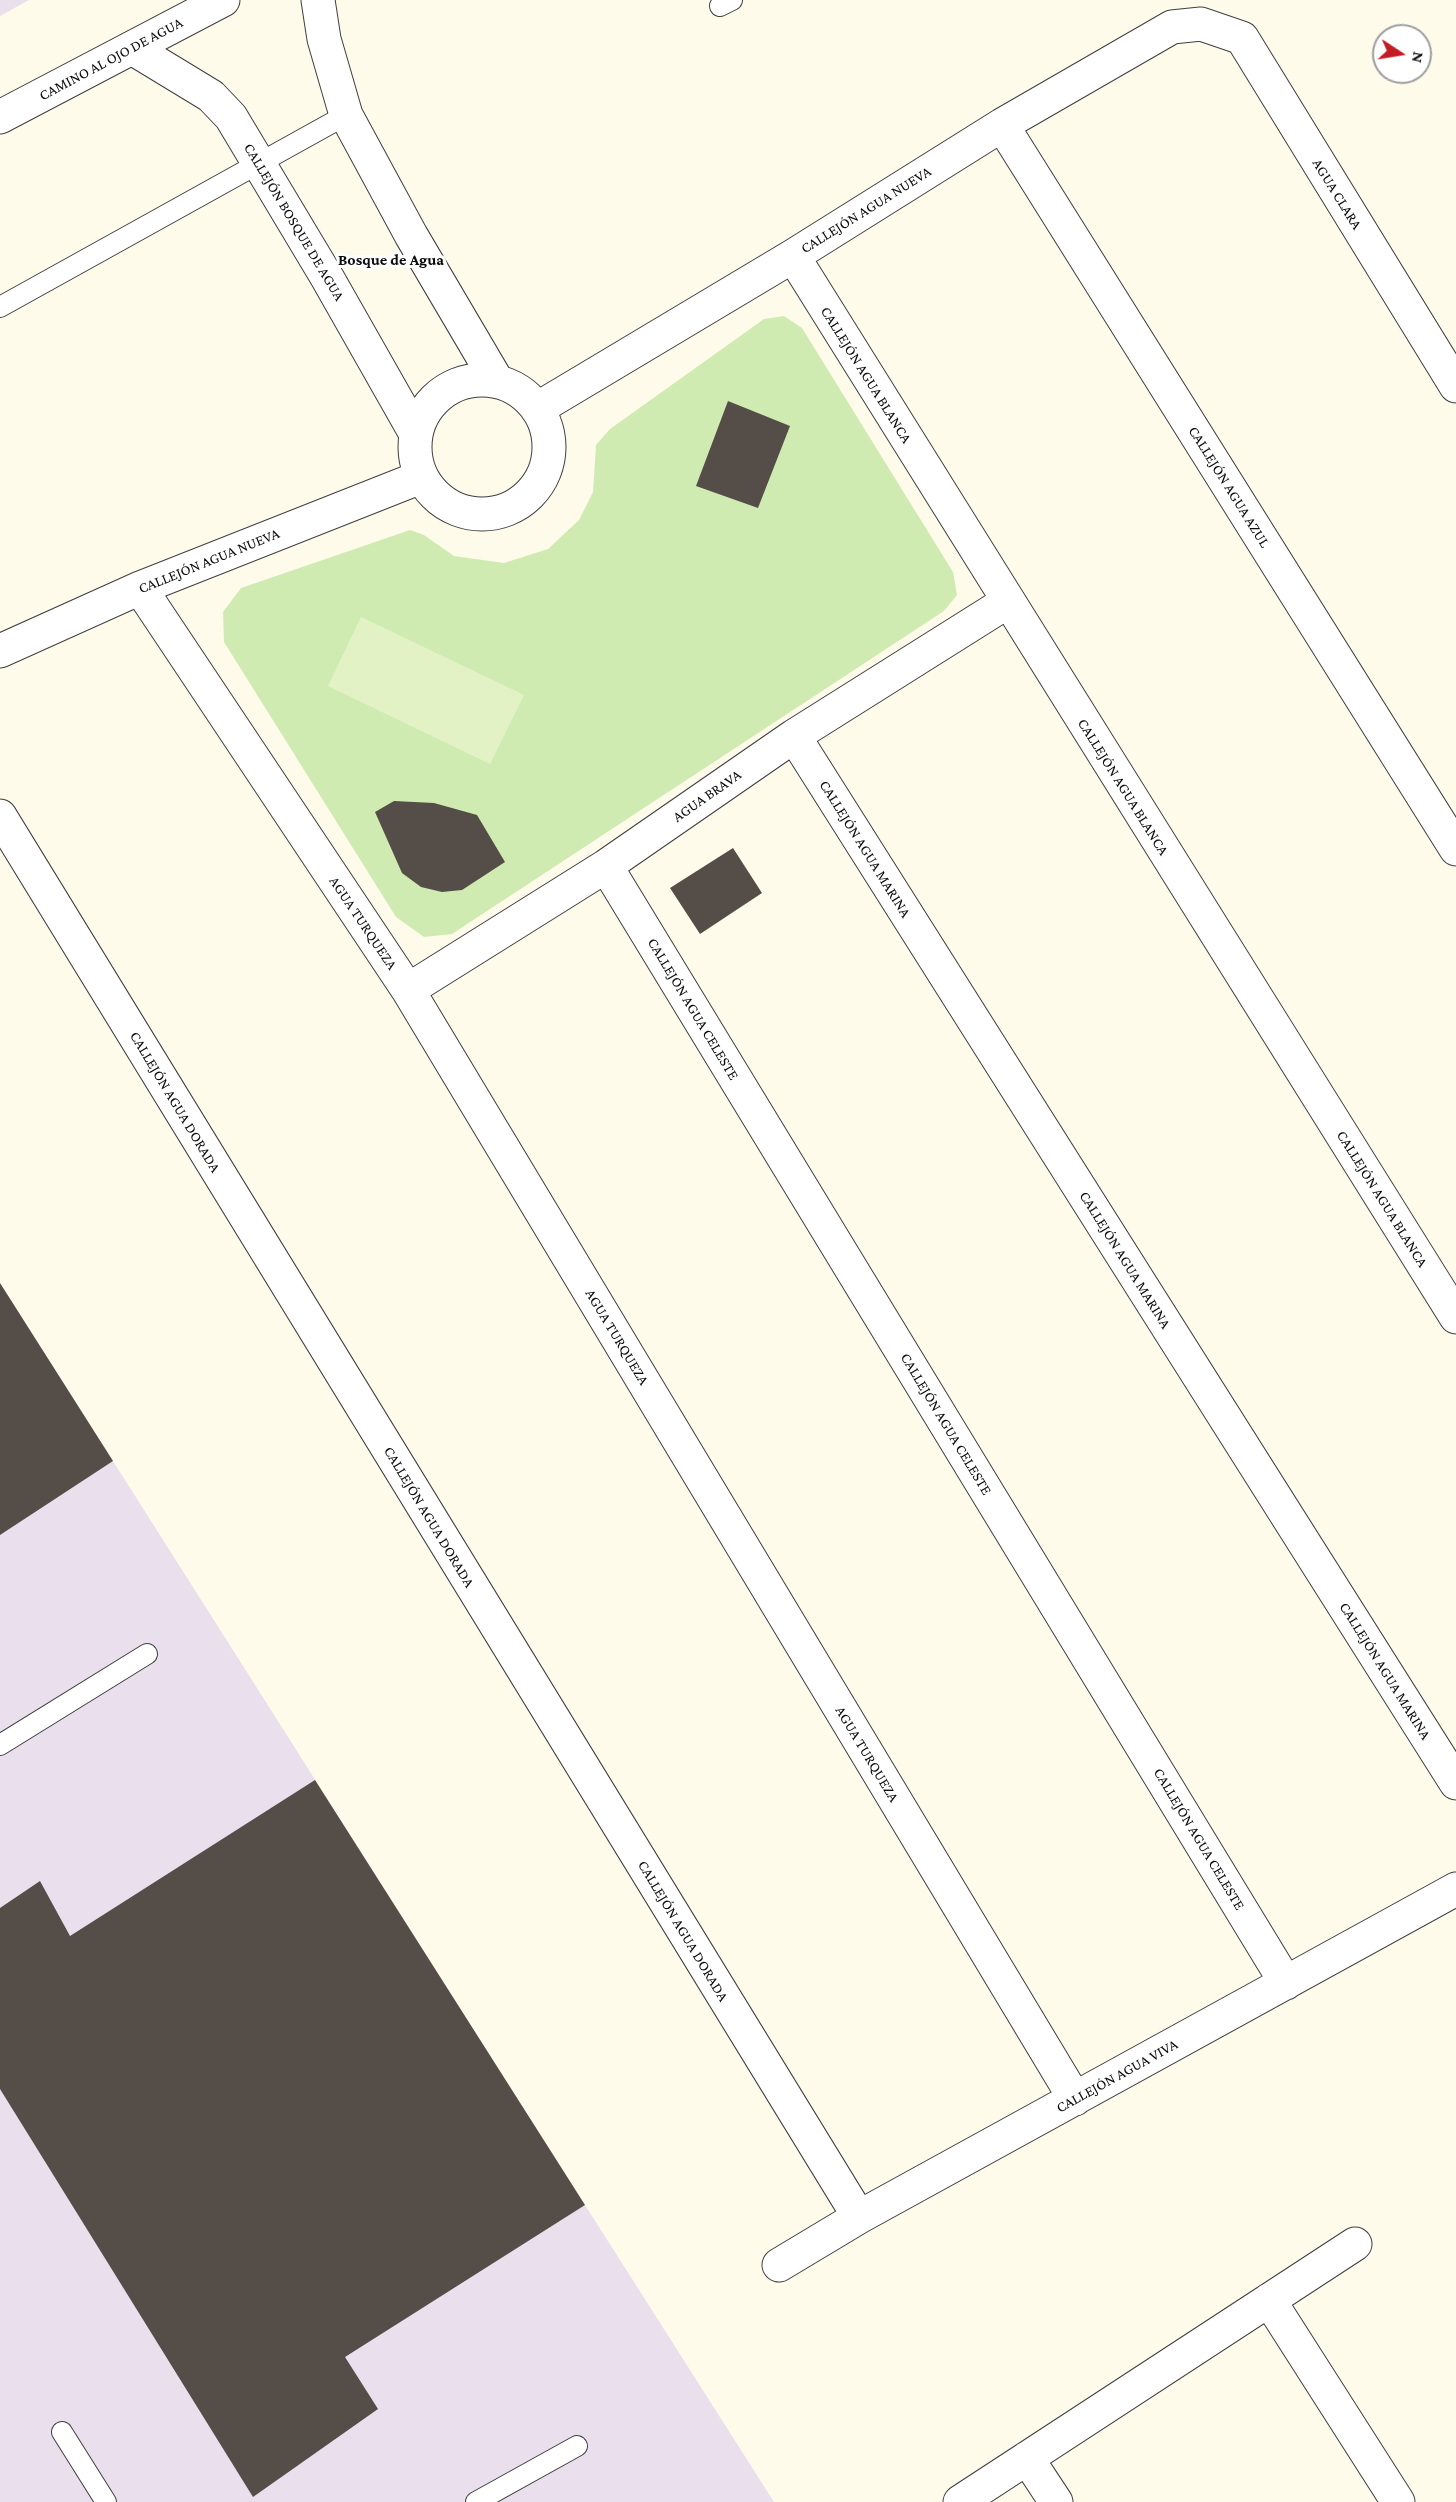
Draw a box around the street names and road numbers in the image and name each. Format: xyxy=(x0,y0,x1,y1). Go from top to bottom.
street label: CAMINO AL OJO DE AGUA xyxy=(36,13,186,105)
street label: CALLEJÓN BOSQUE DE AGUA xyxy=(240,140,348,304)
street label: AGUA CLARA xyxy=(1308,155,1366,233)
street label: CALLEJÓN AGUA NUEVA xyxy=(797,163,935,257)
street label: CALLEJÓN AGUA BLANCA xyxy=(817,303,915,447)
street label: CALLEJÓN AGUA AZUL xyxy=(1184,423,1274,551)
street label: CALLEJÓN AGUA NUEVA xyxy=(136,524,282,598)
street label: CALLEJÓN AGUA BLANCA xyxy=(1074,715,1172,859)
street label: AGUA BRAVA xyxy=(669,766,745,826)
street label: CALLEJÓN AGUA MARINA xyxy=(815,777,915,921)
street label: AGUA TURQUEZA xyxy=(325,873,401,973)
street label: CALLEJÓN AGUA CELESTE xyxy=(643,935,743,1083)
street label: CALLEJÓN AGUA DORADA xyxy=(126,1028,224,1176)
street label: CALLEJÓN AGUA BLANCA xyxy=(1333,1127,1431,1271)
street label: CALLEJÓN AGUA MARINA xyxy=(1075,1188,1175,1332)
street label: AGUA TURQUEZA xyxy=(581,1286,653,1388)
street label: CALLEJÓN AGUA CELESTE xyxy=(896,1350,996,1498)
street label: CALLEJÓN AGUA DORADA xyxy=(380,1443,478,1591)
street label: CALLEJÓN AGUA MARINA xyxy=(1335,1599,1435,1743)
street label: AGUA TURQUEZA xyxy=(831,1703,903,1805)
street label: CALLEJÓN AGUA CELESTE xyxy=(1149,1765,1249,1913)
street label: CALLEJÓN AGUA DORADA xyxy=(634,1857,732,2005)
street label: CALLEJÓN AGUA VIVA xyxy=(1053,2035,1181,2117)

